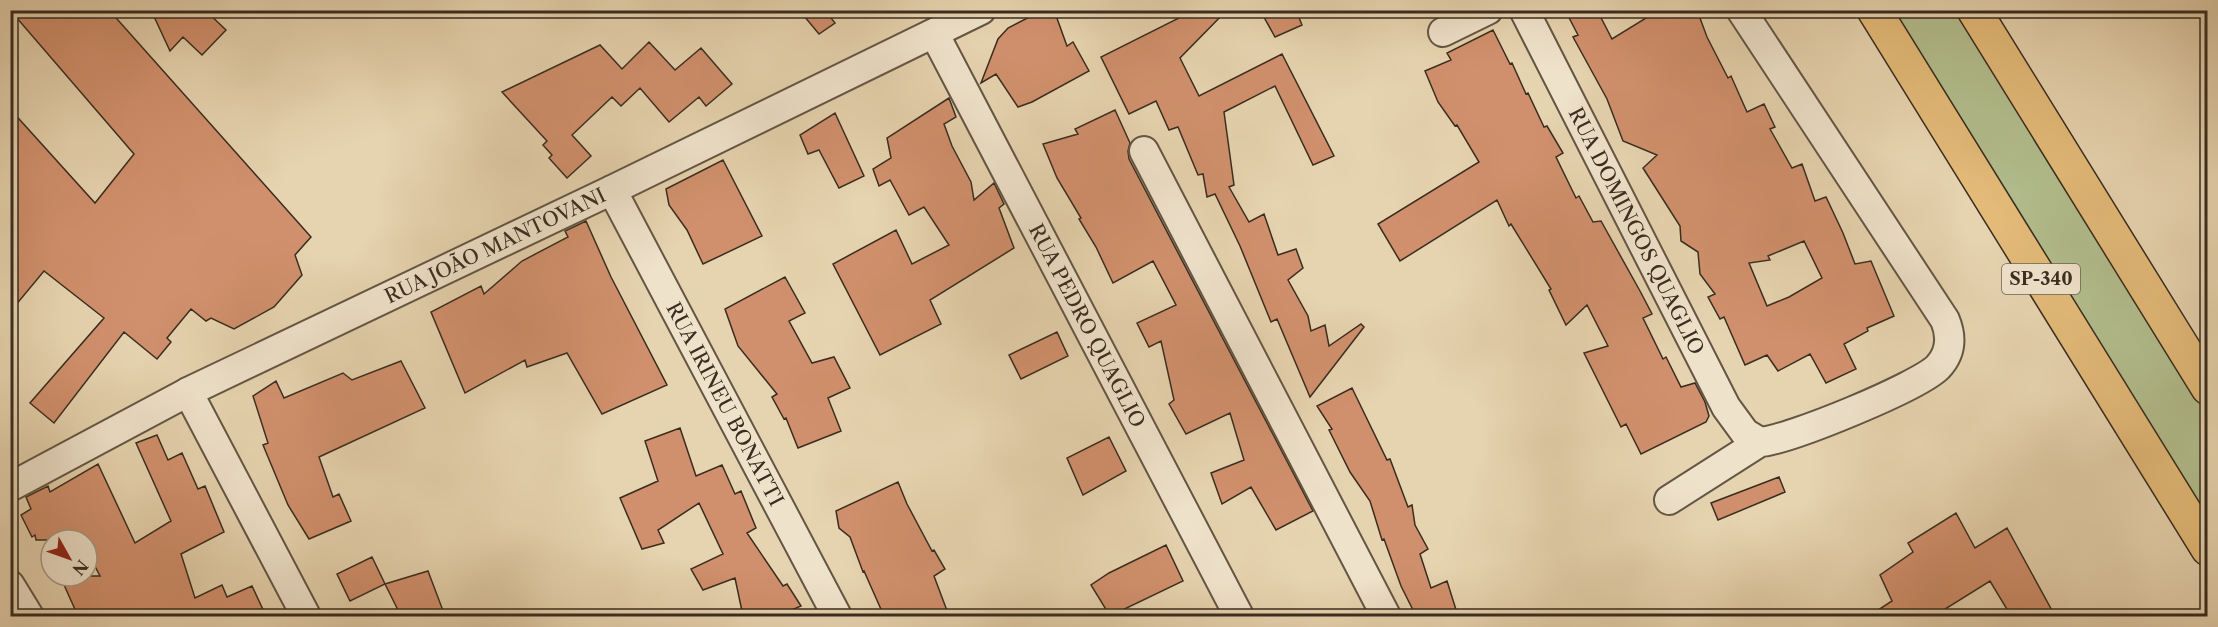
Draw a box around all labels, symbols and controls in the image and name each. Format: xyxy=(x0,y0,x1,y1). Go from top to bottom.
street label: RUA DOMINGOS QUAGLIO xyxy=(1564,103,1709,359)
street label: RUA JOÃO MANTOVANI xyxy=(381,183,610,309)
street label: RUA PEDRO QUAGLIO xyxy=(1024,220,1150,432)
road number: SP-340 xyxy=(2002,264,2080,294)
street label: RUA IRINEU BONATTI xyxy=(661,298,789,510)
north arrow xyxy=(39,528,99,588)
text: N xyxy=(68,556,93,579)

